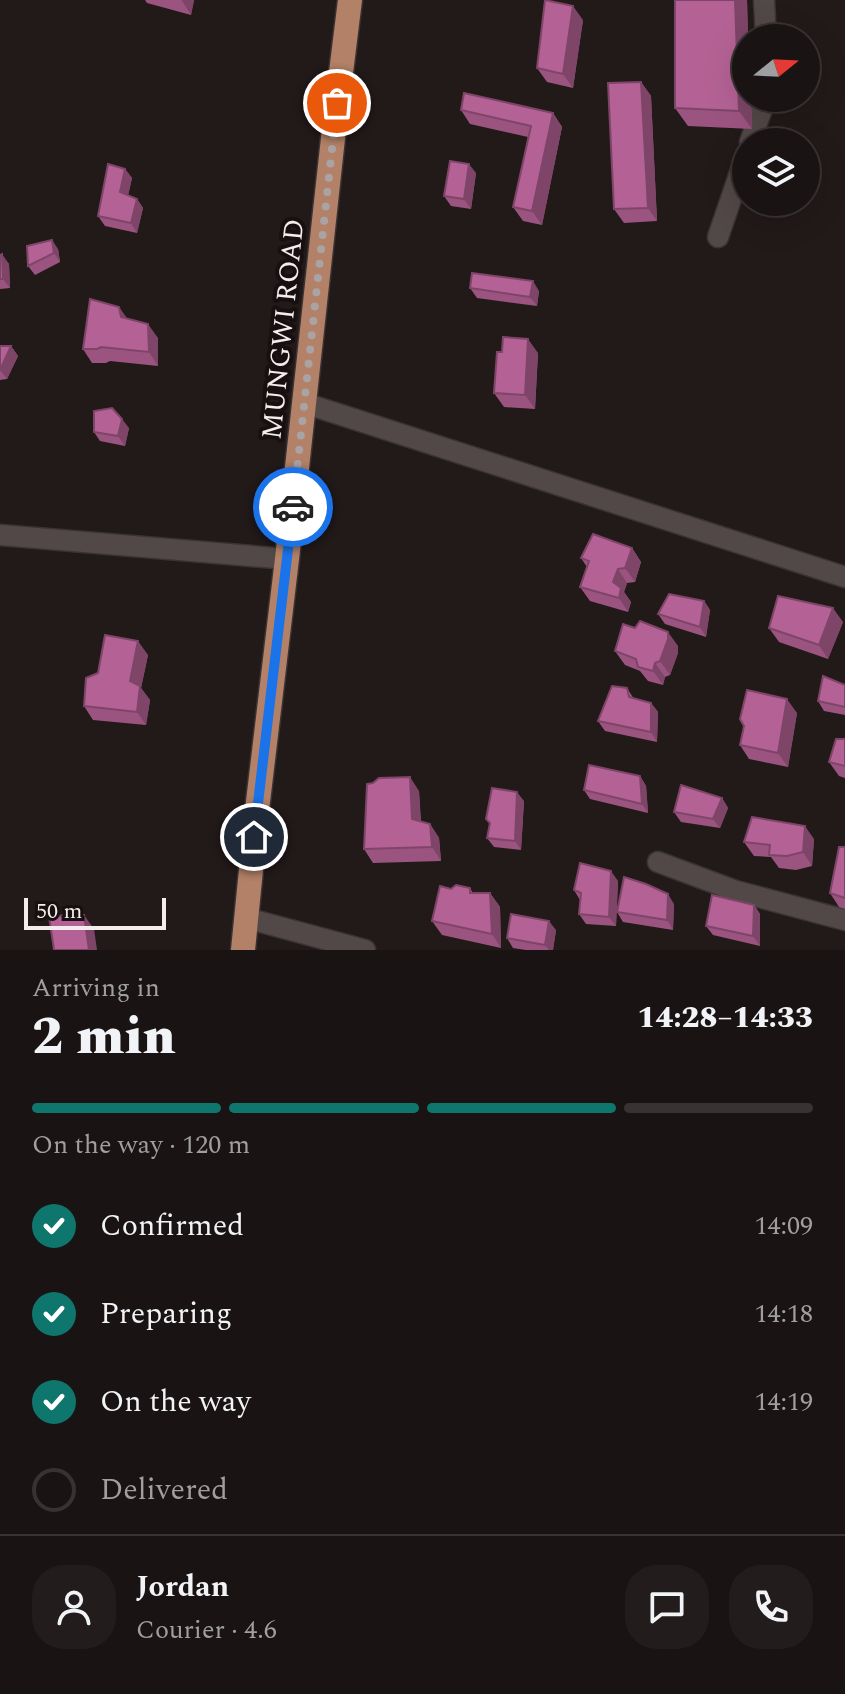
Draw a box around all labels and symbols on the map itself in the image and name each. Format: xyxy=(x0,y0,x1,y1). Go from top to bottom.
north arrow xyxy=(732,24,820,112)
pin xyxy=(303,69,371,137)
street label: MUNGWI ROAD xyxy=(251,217,316,442)
courier xyxy=(253,467,333,547)
pin xyxy=(220,803,288,871)
scale bar xyxy=(24,894,166,930)

